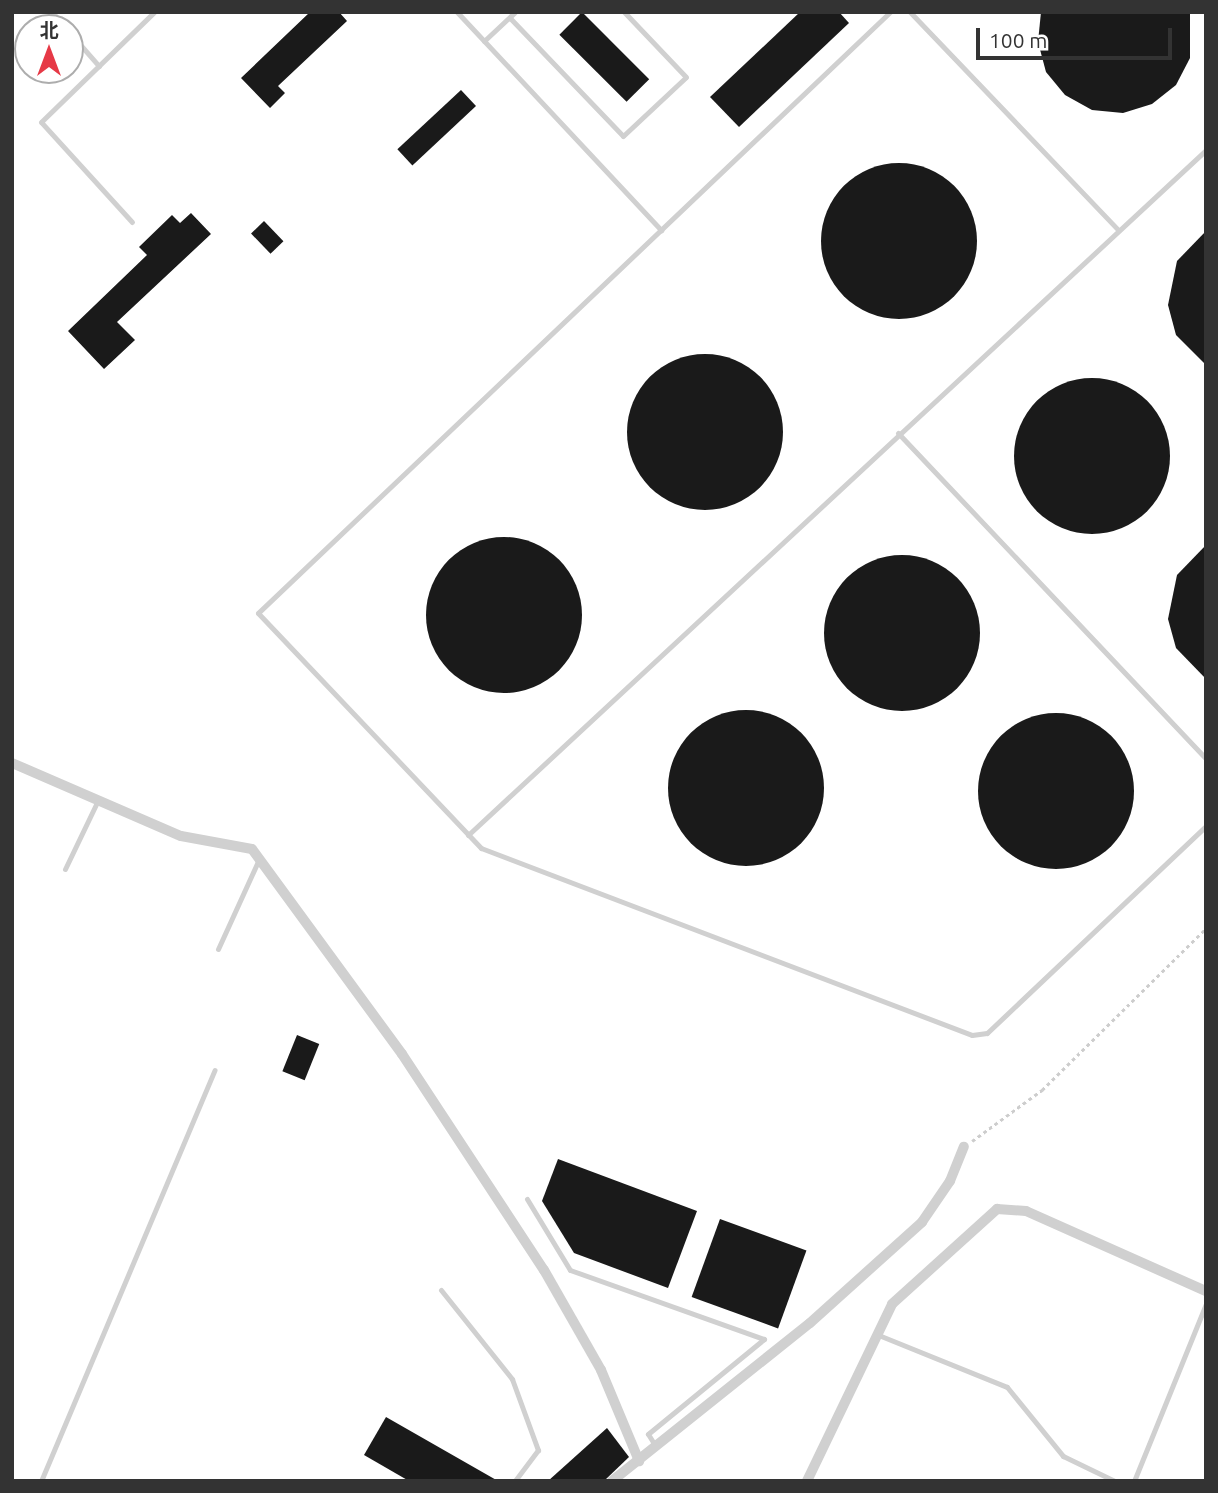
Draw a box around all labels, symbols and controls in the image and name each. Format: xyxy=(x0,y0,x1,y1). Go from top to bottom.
north arrow xyxy=(14,14,84,84)
scale bar xyxy=(980,14,1176,58)
text: 北 xyxy=(39,19,59,41)
text: 100 m xyxy=(989,28,1047,52)

